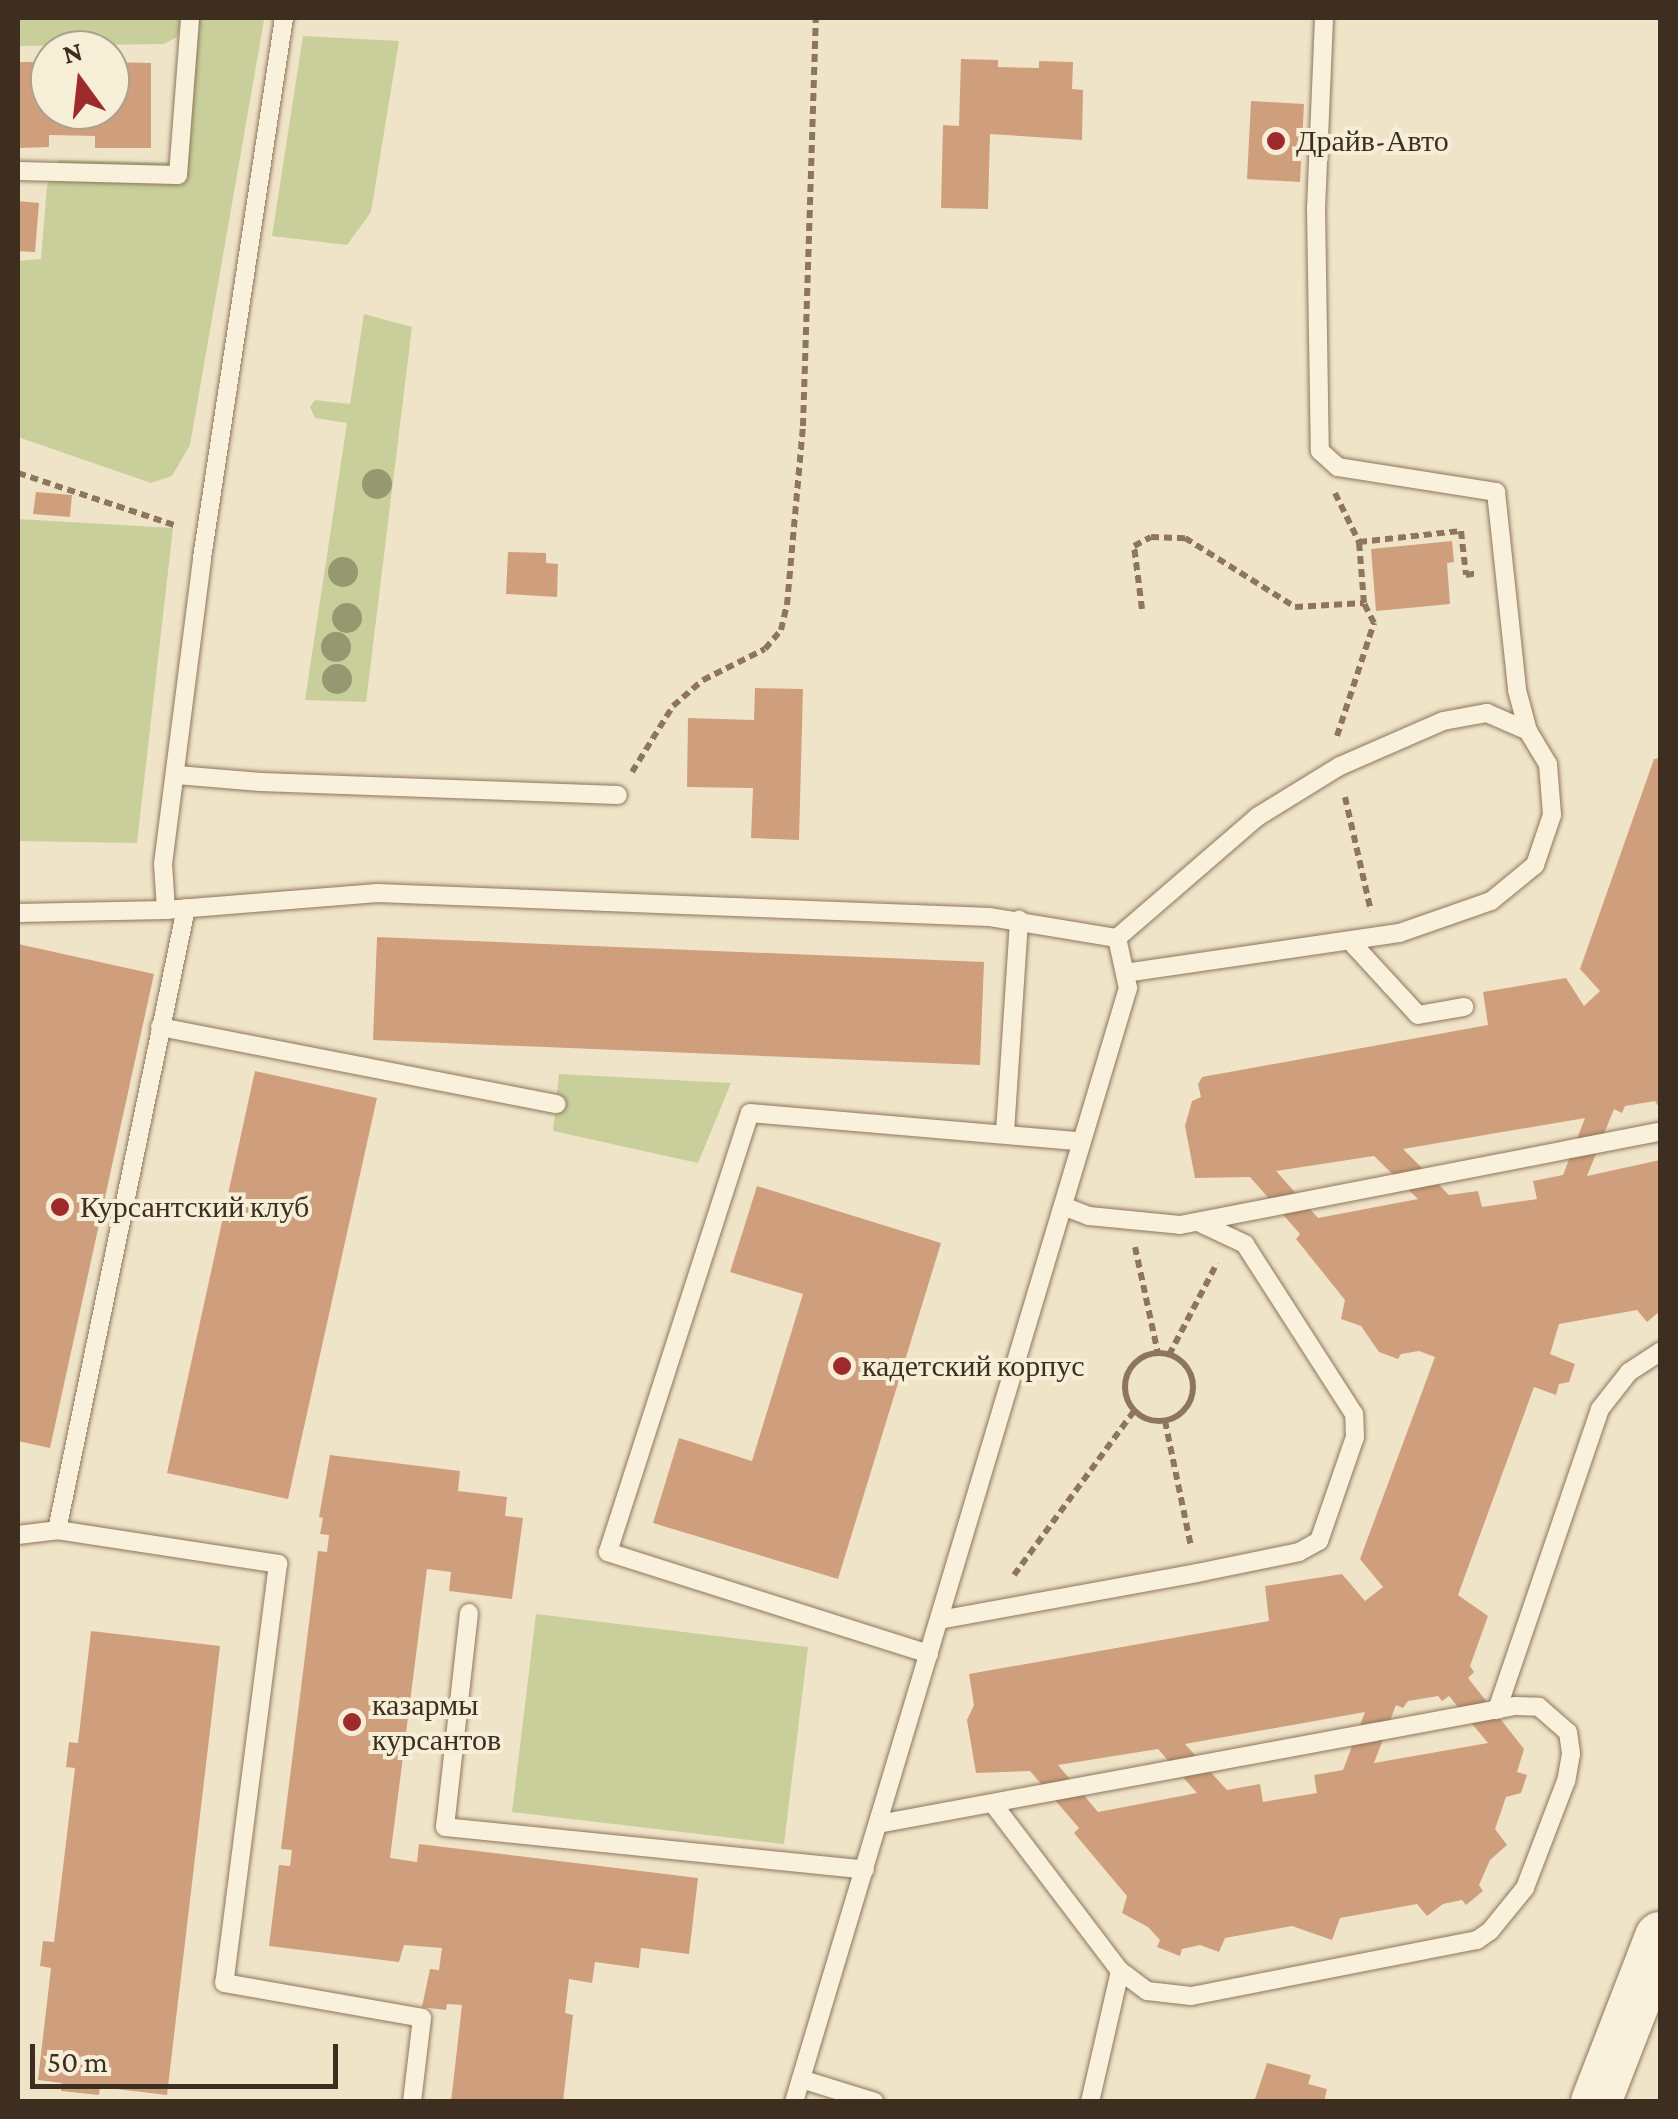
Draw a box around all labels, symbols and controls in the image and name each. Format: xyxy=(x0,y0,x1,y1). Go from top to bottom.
north arrow xyxy=(30,30,130,130)
text: N xyxy=(59,35,86,70)
place label: Драйв-Авто xyxy=(1296,123,1449,159)
marker: Драйв-Авто xyxy=(1265,130,1287,152)
place label: Курсантский клуб xyxy=(80,1189,309,1225)
marker: Курсантский клуб xyxy=(49,1196,71,1218)
place label: кадетский корпус xyxy=(862,1348,1085,1384)
marker: кадетский корпус xyxy=(831,1355,853,1377)
place label: казармы курсантов xyxy=(372,1687,501,1758)
marker: казармы курсантов xyxy=(341,1711,363,1733)
scale bar xyxy=(35,2024,342,2086)
text: 50 m xyxy=(47,2045,108,2078)

